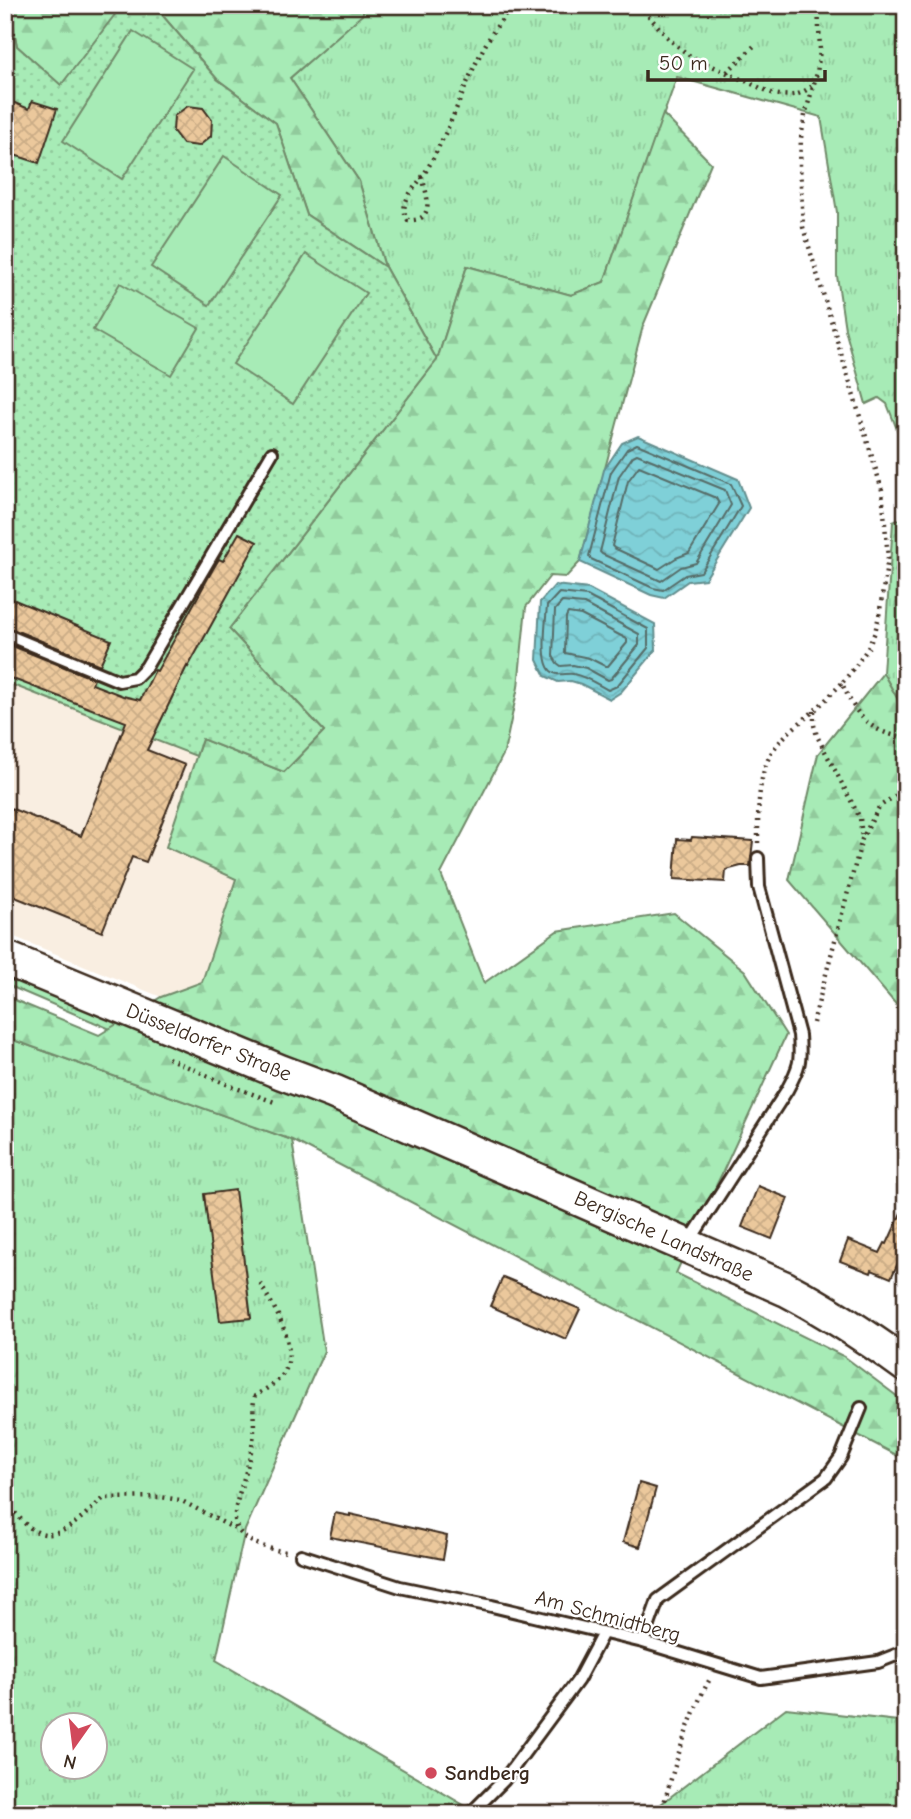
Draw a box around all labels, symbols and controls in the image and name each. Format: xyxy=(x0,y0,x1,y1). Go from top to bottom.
scale bar xyxy=(648,38,825,82)
text: 50 m xyxy=(659,51,708,75)
street label: Düsseldorfer Straße xyxy=(123,998,295,1086)
street label: Bergische Landstraße xyxy=(571,1186,757,1286)
street label: Am Schmidtberg xyxy=(533,1585,683,1647)
north arrow xyxy=(38,1710,108,1780)
text: N xyxy=(61,1749,79,1774)
place label: Sandberg xyxy=(445,1761,530,1785)
marker: Sandberg xyxy=(423,1765,439,1781)

